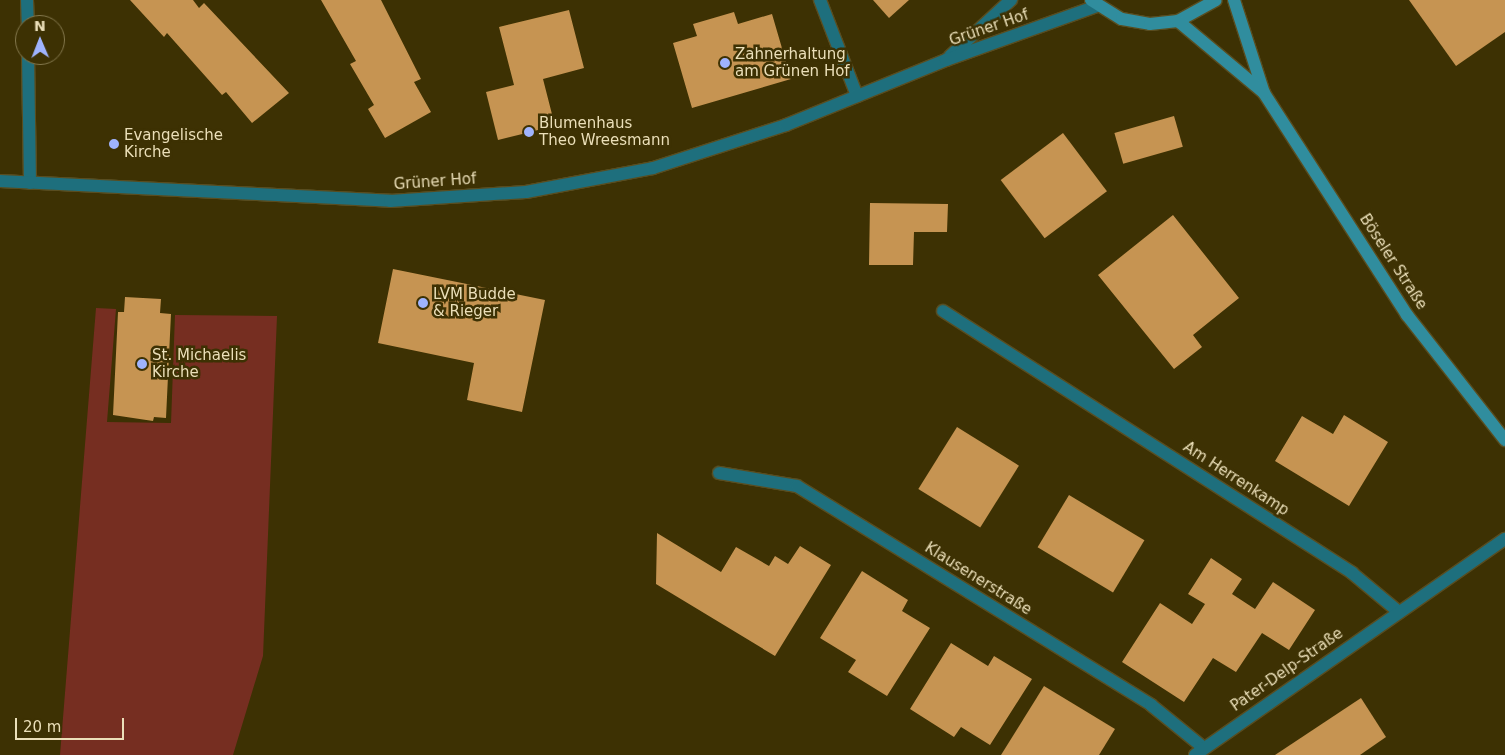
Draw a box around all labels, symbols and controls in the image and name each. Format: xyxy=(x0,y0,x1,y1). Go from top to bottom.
street label: Grüner Hof xyxy=(947,6,1031,50)
north arrow xyxy=(15,15,65,65)
text: N xyxy=(34,18,46,34)
place label: Zahnerhaltung am Grünen Hof xyxy=(735,45,850,80)
marker: Zahnerhaltung am Grünen Hof xyxy=(719,57,731,69)
place label: Blumenhaus Theo Wreesmann xyxy=(539,114,670,149)
place label: Evangelische Kirche xyxy=(124,126,223,161)
marker: Blumenhaus Theo Wreesmann xyxy=(523,126,535,138)
marker: Evangelische Kirche xyxy=(108,138,120,150)
street label: Grüner Hof xyxy=(393,170,477,194)
street label: Böseler Straße xyxy=(1355,211,1431,313)
place label: LVM Budde & Rieger xyxy=(433,285,516,320)
marker: LVM Budde & Rieger xyxy=(417,297,429,309)
place label: St. Michaelis Kirche xyxy=(152,346,246,381)
marker: St. Michaelis Kirche xyxy=(136,358,148,370)
street label: Am Herrenkamp xyxy=(1180,438,1292,520)
street label: Klausenerstraße xyxy=(921,539,1035,619)
street label: Pater-Delp-Straße xyxy=(1228,625,1346,715)
scale bar xyxy=(18,708,126,740)
text: 20 m xyxy=(23,718,61,736)

